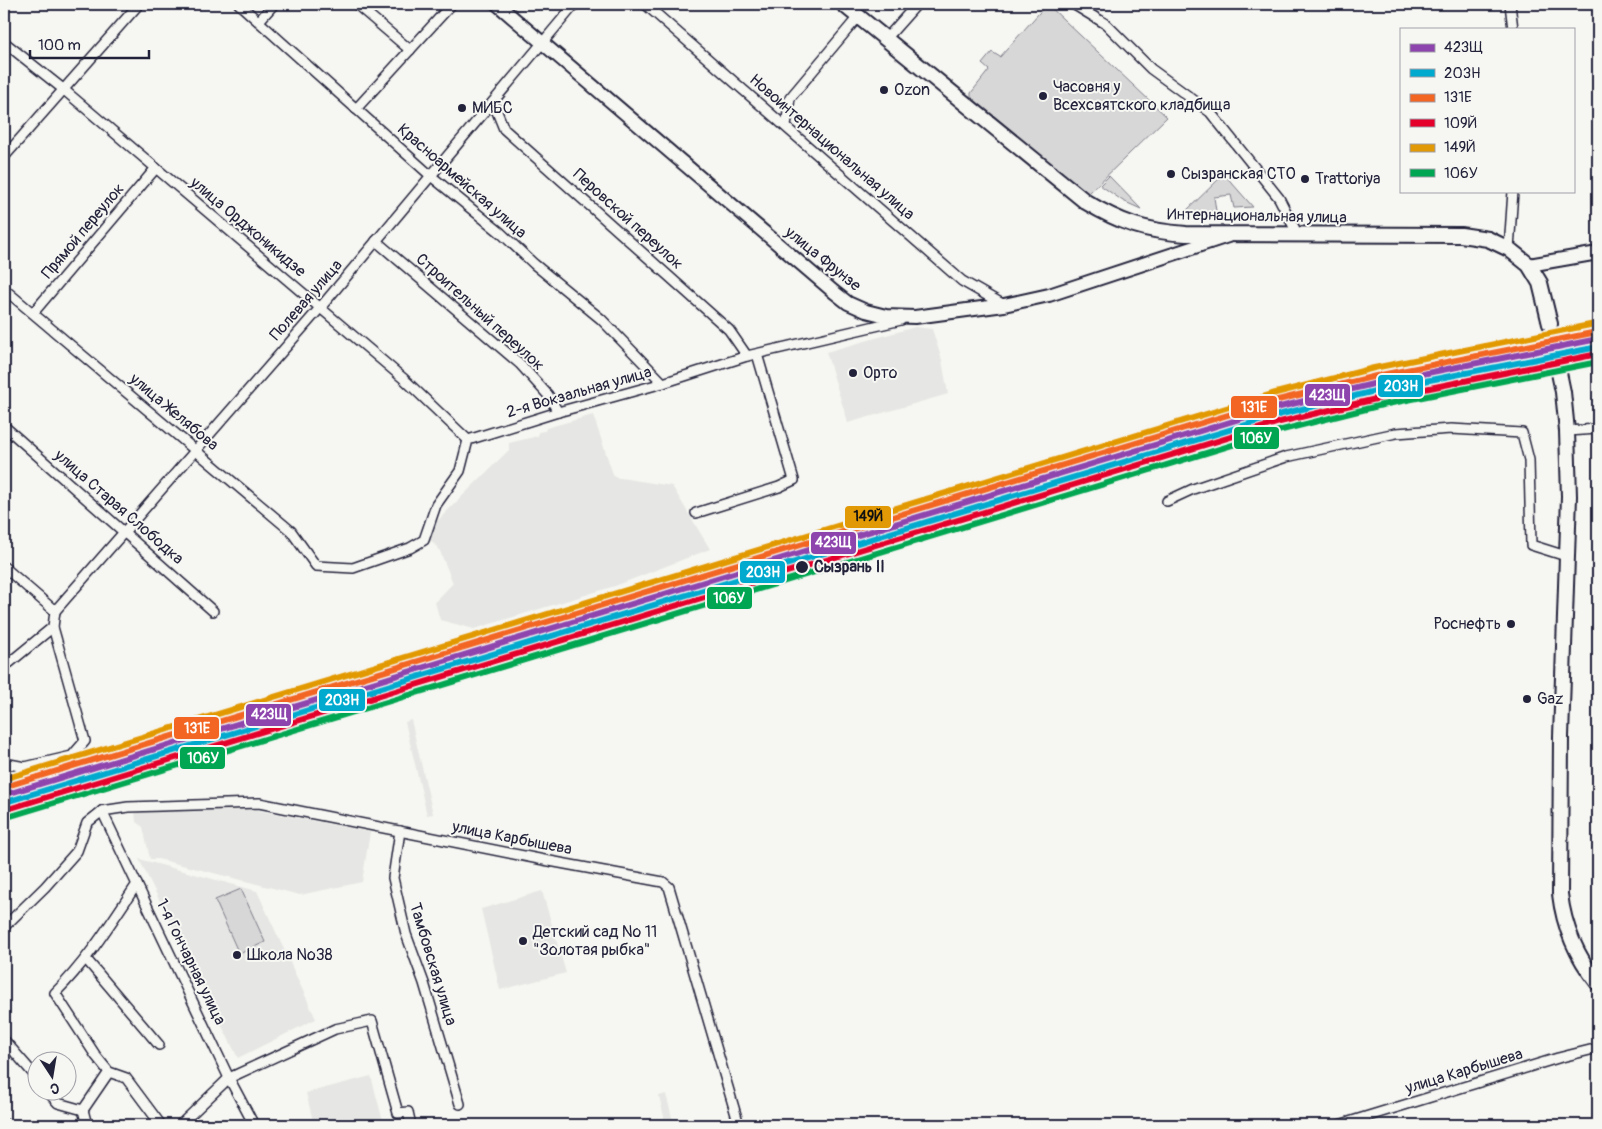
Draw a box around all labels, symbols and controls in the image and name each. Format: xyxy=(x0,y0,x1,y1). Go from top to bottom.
scale bar xyxy=(30,28,149,60)
legend xyxy=(1400,28,1574,192)
text: 100 m xyxy=(38,36,81,55)
text: 423Щ xyxy=(1444,38,1483,57)
text: 203Н xyxy=(1444,64,1481,83)
street label: Новоинтернациональная улица xyxy=(745,70,919,224)
place label: Часовня у Всехсвятского кладбища xyxy=(1053,77,1231,115)
place label: Ozon xyxy=(894,80,930,100)
marker: Ozon xyxy=(878,84,890,96)
text: 131Е xyxy=(1444,88,1472,107)
marker: Часовня у Всехсвятского кладбища xyxy=(1037,90,1049,102)
place label: МИБС xyxy=(472,98,513,118)
marker: МИБС xyxy=(456,102,468,114)
text: 109Й xyxy=(1444,114,1477,133)
street label: Красноармейская улица xyxy=(393,119,531,243)
text: 149Й xyxy=(1444,138,1475,157)
street label: Перовской переулок xyxy=(569,164,687,274)
place label: Сызранская СТО xyxy=(1181,164,1296,184)
text: 106У xyxy=(1444,164,1478,183)
marker: Сызранская СТО xyxy=(1165,168,1177,180)
place label: Trattoriya xyxy=(1315,169,1380,189)
street label: улица Орджоникидзе xyxy=(185,172,310,281)
marker: Trattoriya xyxy=(1299,173,1311,185)
street label: Прямой переулок xyxy=(37,179,129,283)
street label: Интернациональная улица xyxy=(1167,204,1347,228)
street label: улица Фрунзе xyxy=(780,222,865,296)
street label: Строительный переулок xyxy=(412,249,548,375)
street label: Полевая улица xyxy=(265,255,347,345)
street label: 2-я Вокзальная улица xyxy=(504,362,654,422)
place label: Орто xyxy=(863,363,898,383)
marker: Орто xyxy=(847,367,859,379)
street label: улица Желябова xyxy=(125,368,222,455)
line badge: 203Н xyxy=(1377,374,1424,398)
text: 203Н xyxy=(1384,378,1418,395)
line badge: 423Щ xyxy=(1304,383,1351,407)
text: 423Щ xyxy=(1309,387,1345,404)
line badge: 131Е xyxy=(1230,395,1278,419)
text: 131Е xyxy=(1241,399,1268,416)
line badge: 106У xyxy=(1233,426,1280,450)
text: 106У xyxy=(1240,430,1272,447)
street label: улица Старая Слободка xyxy=(50,445,188,569)
line badge: 149Й xyxy=(844,505,892,529)
text: 149Й xyxy=(853,508,883,525)
line badge: 423Щ xyxy=(810,531,857,555)
text: 423Щ xyxy=(815,534,851,551)
place label: Сызрань II xyxy=(814,557,885,577)
marker: Сызрань II xyxy=(794,559,810,575)
line badge: 203Н xyxy=(739,560,786,584)
text: 203Н xyxy=(746,564,780,581)
line badge: 106У xyxy=(706,586,753,610)
text: 106У xyxy=(713,590,745,607)
place label: Роснефть xyxy=(1434,614,1501,634)
marker: Роснефть xyxy=(1505,618,1517,630)
line badge: 203Н xyxy=(318,688,366,712)
place label: Gaz xyxy=(1537,689,1563,709)
text: 203Н xyxy=(325,692,359,709)
marker: Gaz xyxy=(1521,693,1533,705)
line badge: 423Щ xyxy=(245,703,292,727)
text: 423Щ xyxy=(251,706,287,723)
line badge: 131Е xyxy=(173,716,220,740)
text: 131Е xyxy=(184,720,211,737)
line badge: 106У xyxy=(179,746,226,770)
text: 106У xyxy=(187,750,219,767)
street label: улица Карбышева xyxy=(449,816,574,859)
street label: 1-я Гончарная улица xyxy=(152,896,230,1028)
street label: Тамбовская улица xyxy=(405,900,461,1028)
place label: Детский сад № 11 "Золотая рыбка" xyxy=(532,922,657,960)
marker: Детский сад № 11 "Золотая рыбка" xyxy=(517,935,529,947)
place label: Школа №38 xyxy=(247,945,333,965)
marker: Школа №38 xyxy=(231,949,243,961)
street label: улица Карбышева xyxy=(1402,1044,1525,1099)
north arrow xyxy=(28,1052,78,1102)
text: С xyxy=(48,1079,61,1098)

